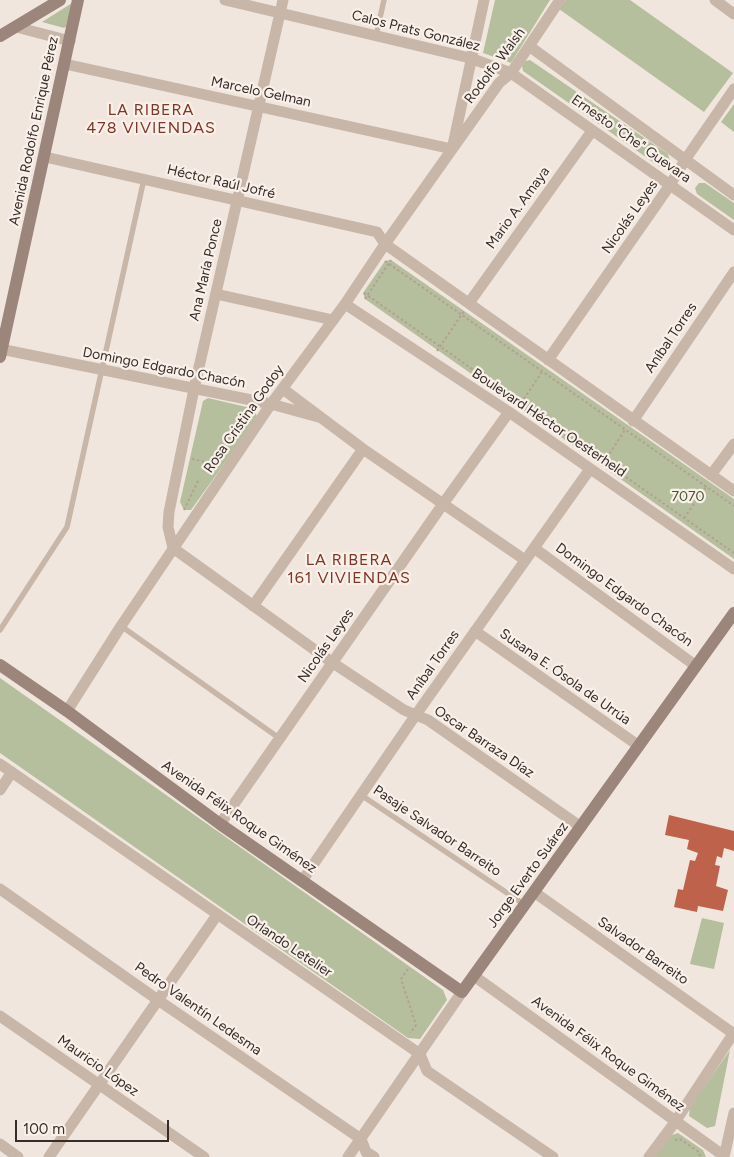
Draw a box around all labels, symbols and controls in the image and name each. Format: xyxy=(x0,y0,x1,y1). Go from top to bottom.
street label: Calos Prats González xyxy=(350,7,482,55)
street label: Rodolfo Walsh xyxy=(461,25,529,107)
street label: Avenida Rodolfo Enrique Pérez xyxy=(6,35,62,227)
street label: Marcelo Gelman xyxy=(209,73,313,111)
street label: Ernesto "Che" Guevara xyxy=(568,91,694,187)
district label: LA RIBERA 478 VIVIENDAS xyxy=(85,100,217,138)
street label: Héctor Raúl Jofré xyxy=(165,161,277,203)
street label: Mario A. Amaya xyxy=(483,164,553,252)
street label: Nicolás Leyes xyxy=(598,177,662,257)
street label: Ana María Ponce xyxy=(186,217,226,323)
street label: Aníbal Torres xyxy=(641,300,701,376)
street label: Domingo Edgardo Chacón xyxy=(81,344,247,392)
street label: Rosa Cristina Godoy xyxy=(200,362,288,476)
street label: Boulevard Héctor Oesterheld xyxy=(469,365,629,481)
park label: 7070 xyxy=(672,489,704,505)
street label: Domingo Edgardo Chacón xyxy=(552,540,696,650)
district label: LA RIBERA 161 VIVIENDAS xyxy=(286,550,412,588)
street label: Nicolás Leyes xyxy=(294,606,358,686)
street label: Susana E. Ósola de Urrúa xyxy=(496,625,634,729)
street label: Aníbal Torres xyxy=(403,627,463,703)
street label: Oscar Barraza Díaz xyxy=(431,702,537,782)
street label: Avenida Félix Roque Giménez xyxy=(158,757,320,877)
street label: Pasaje Salvador Barreito xyxy=(370,782,504,880)
street label: Jorge Everto Suárez xyxy=(484,819,572,931)
street label: Orlando Letelier xyxy=(243,911,335,981)
street label: Salvador Barreito xyxy=(594,913,692,989)
street label: Pedro Valentín Ledesma xyxy=(131,959,265,1059)
street label: Avenida Félix Roque Giménez xyxy=(528,993,688,1115)
street label: Mauricio López xyxy=(54,1032,142,1100)
scale bar xyxy=(18,1110,171,1142)
text: 100 m xyxy=(23,1120,65,1138)

